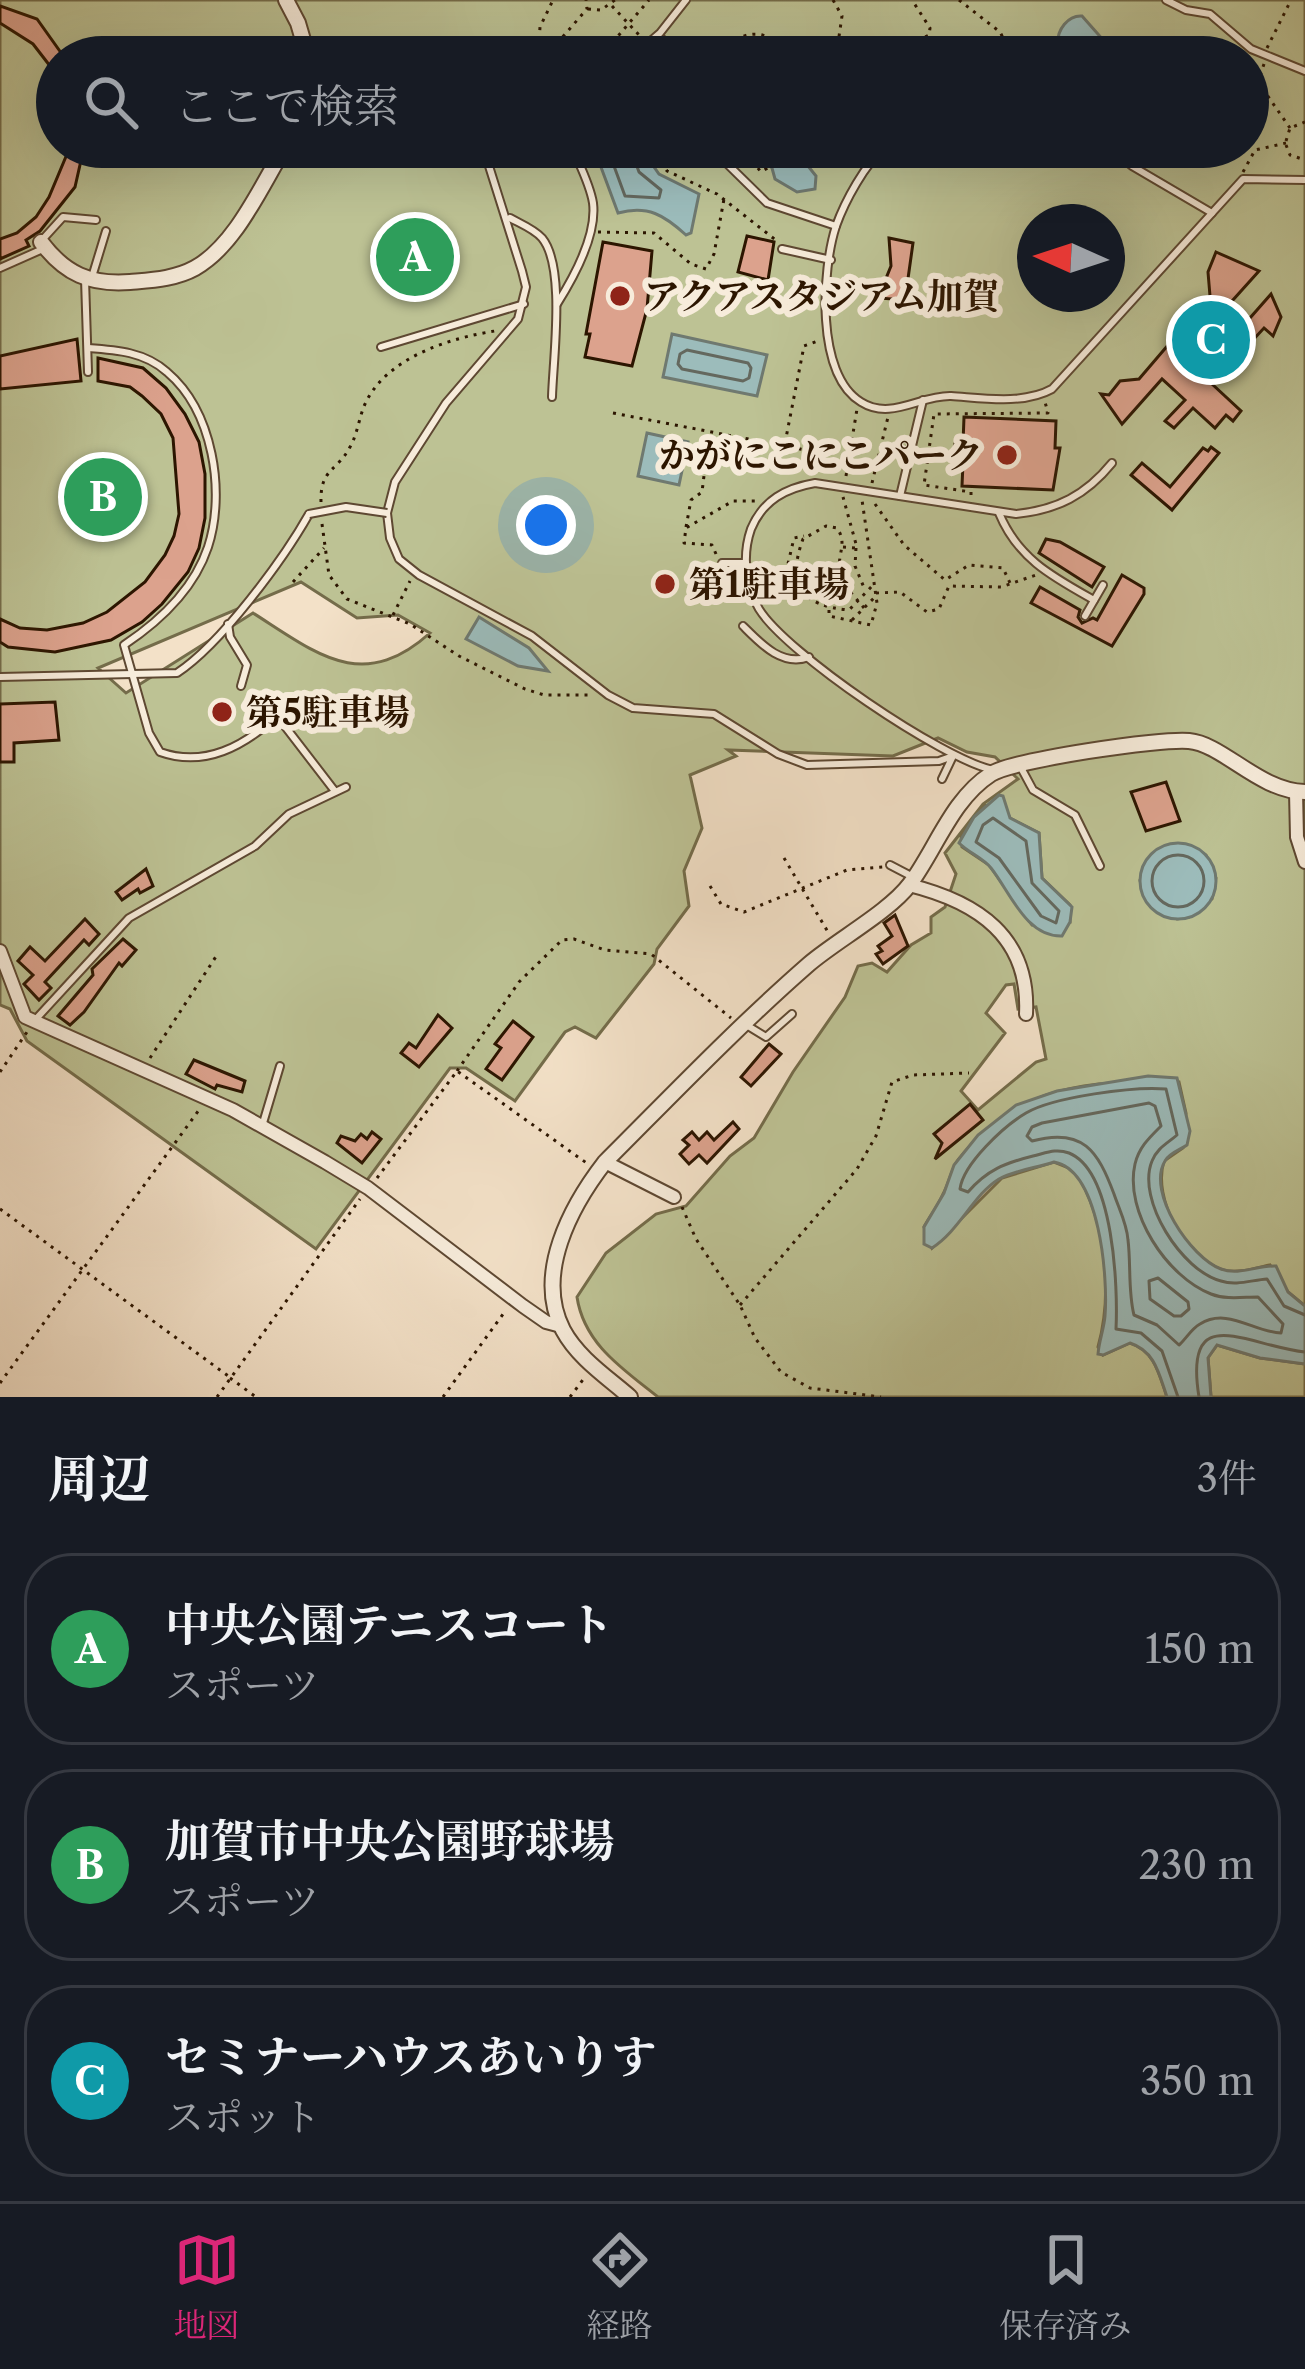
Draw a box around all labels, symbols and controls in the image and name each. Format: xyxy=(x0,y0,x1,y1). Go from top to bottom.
search box xyxy=(36,36,1269,168)
icon: search xyxy=(78,69,144,135)
text: ここで検索 xyxy=(174,78,399,134)
north arrow xyxy=(1017,204,1125,312)
pin: A xyxy=(376,212,454,302)
place label: アクアスタジアム加賀 xyxy=(644,274,999,318)
marker: アクアスタジアム加賀 xyxy=(607,283,633,309)
pin: C xyxy=(1172,295,1250,385)
place label: かがにこにこパーク xyxy=(659,433,983,477)
marker: かがにこにこパーク xyxy=(994,442,1020,468)
pin: B xyxy=(64,452,142,542)
your location xyxy=(516,495,576,555)
place label: 第1駐車場 xyxy=(689,562,849,606)
marker: 第1駐車場 xyxy=(652,571,678,597)
place label: 第5駐車場 xyxy=(246,690,410,734)
marker: 第5駐車場 xyxy=(209,699,235,725)
text: 周辺 xyxy=(48,1448,150,1510)
text: 3件 xyxy=(1197,1454,1257,1502)
text: 中央公園テニスコート xyxy=(165,1597,613,1653)
text: A xyxy=(75,1625,105,1673)
text: 150 m xyxy=(1145,1625,1254,1673)
text: スポーツ xyxy=(165,1661,319,1709)
text: 加賀市中央公園野球場 xyxy=(165,1813,615,1869)
text: B xyxy=(76,1841,105,1889)
text: 230 m xyxy=(1139,1841,1254,1889)
text: スポーツ xyxy=(165,1877,319,1925)
text: セミナーハウスあいりす xyxy=(165,2029,656,2085)
text: C xyxy=(74,2057,106,2105)
text: 350 m xyxy=(1140,2057,1254,2105)
text: スポット xyxy=(165,2093,321,2141)
tab: 地図 xyxy=(174,2227,240,2346)
tab: 経路 xyxy=(587,2227,653,2346)
tab: 保存済み xyxy=(1000,2227,1132,2346)

